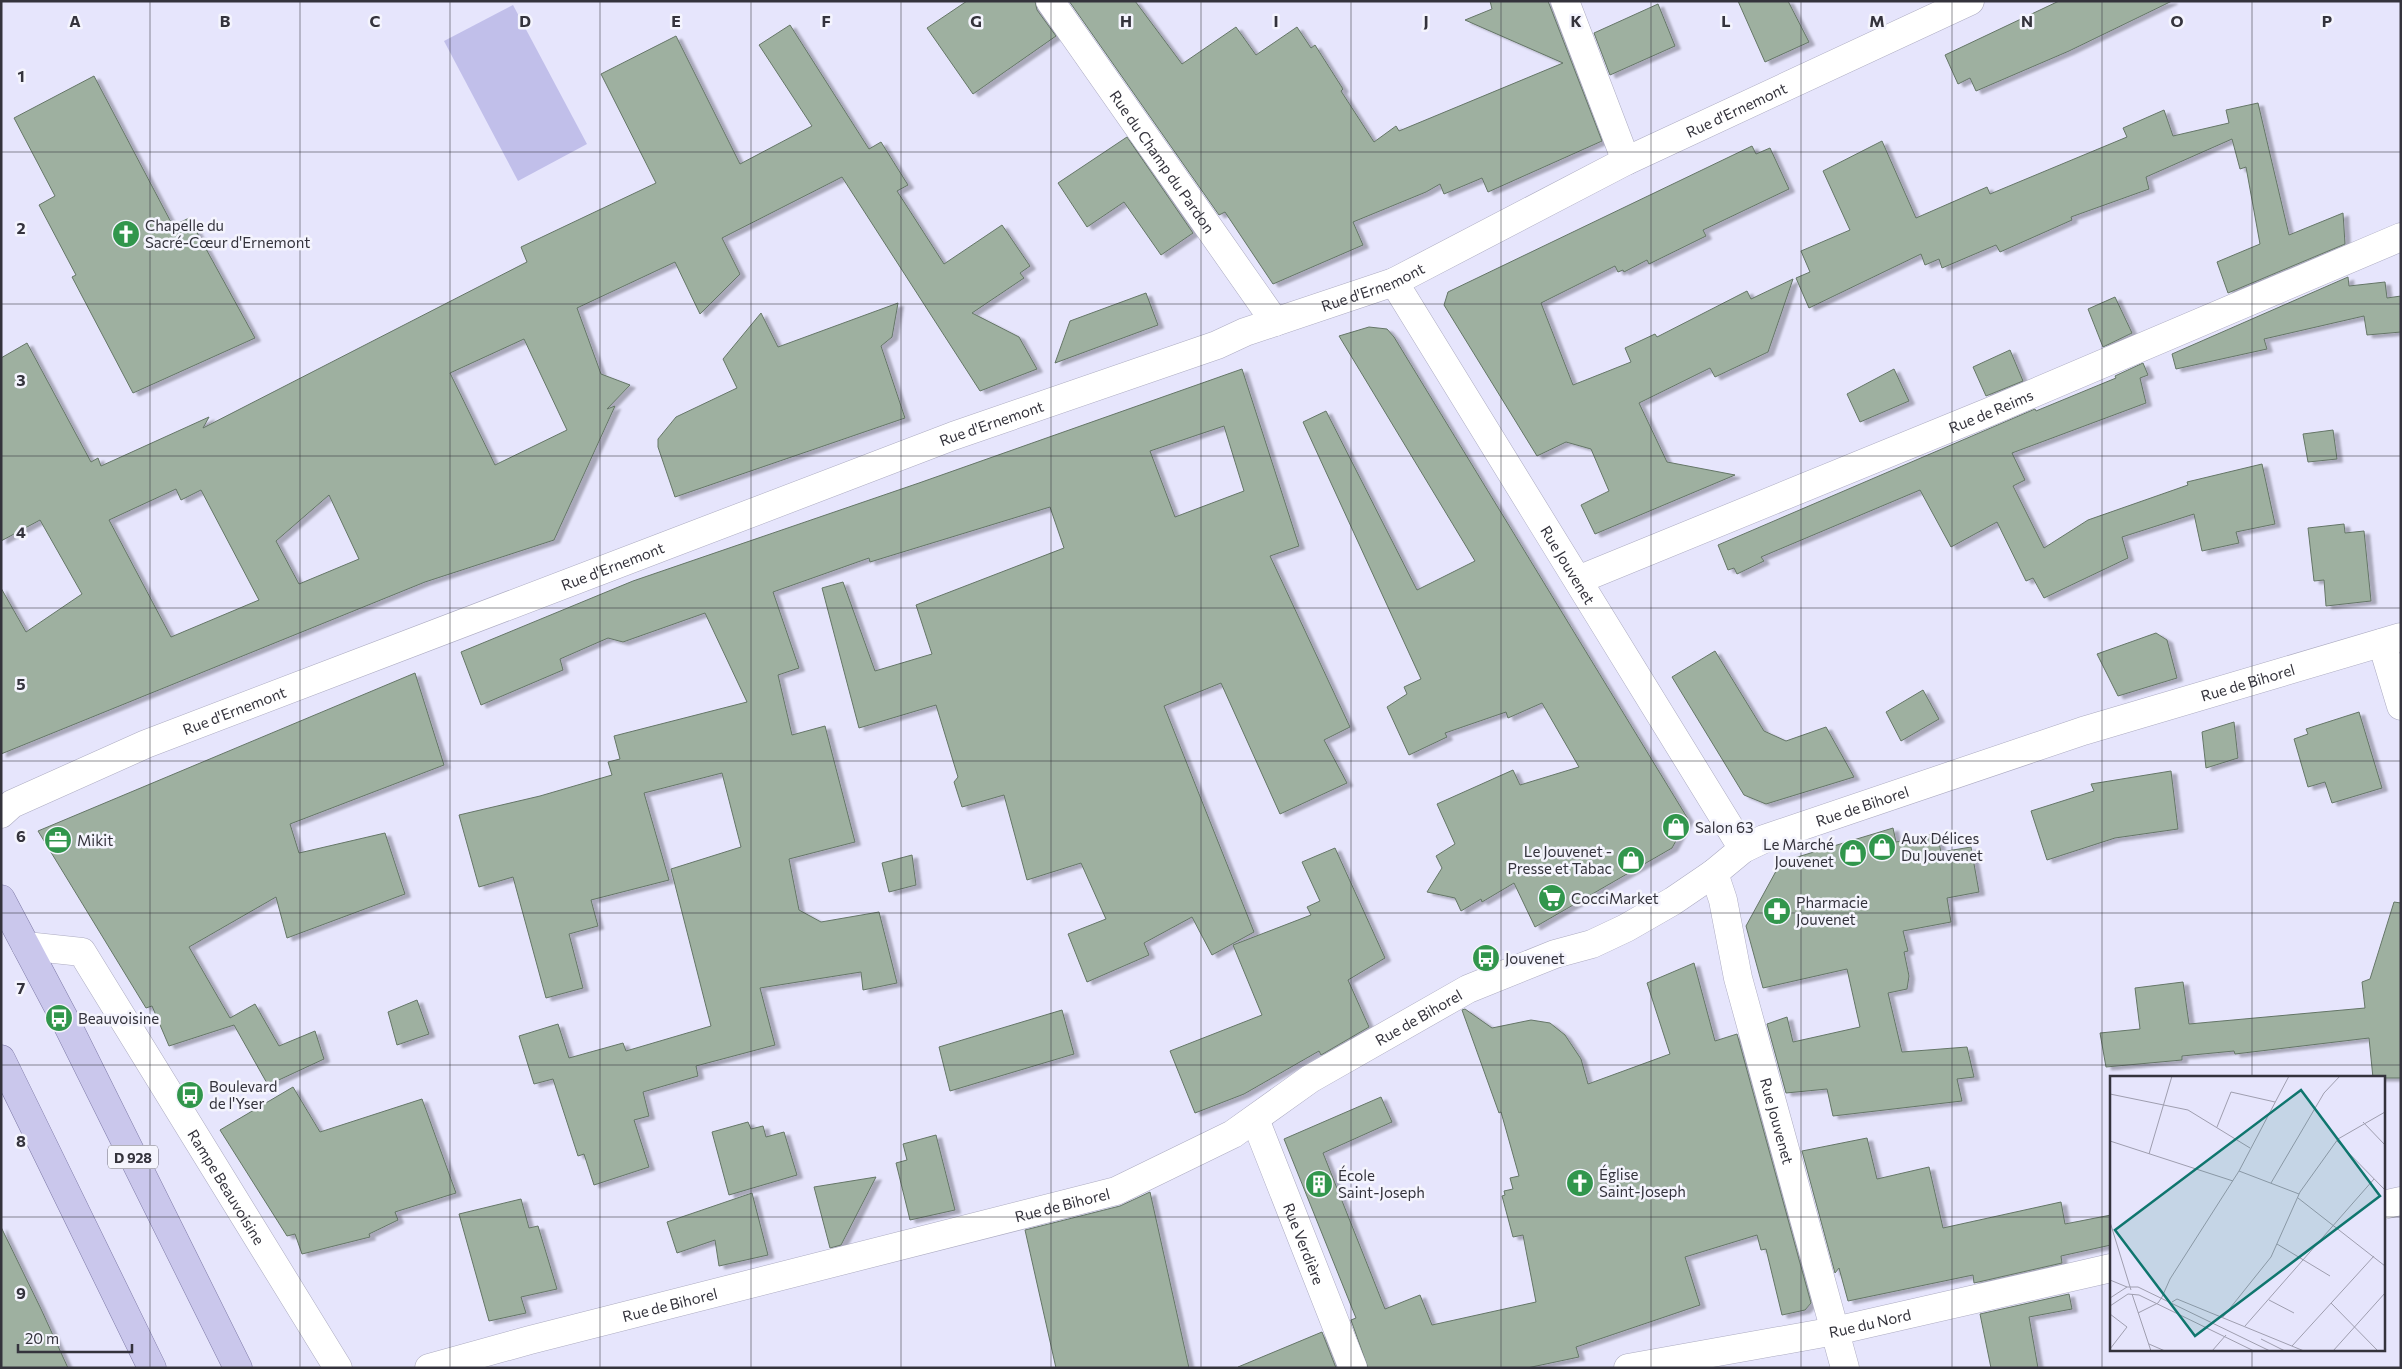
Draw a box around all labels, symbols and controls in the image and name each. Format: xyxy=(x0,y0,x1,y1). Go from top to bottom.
text: A xyxy=(69,11,81,30)
text: B xyxy=(220,11,231,30)
text: C xyxy=(370,11,381,30)
text: D xyxy=(519,11,531,30)
text: E xyxy=(671,11,681,30)
text: F xyxy=(821,11,831,30)
text: G xyxy=(970,11,982,30)
text: H xyxy=(1120,11,1132,30)
text: I xyxy=(1273,11,1279,30)
text: J xyxy=(1423,11,1429,30)
text: K xyxy=(1570,11,1582,30)
text: L xyxy=(1721,11,1731,30)
text: M xyxy=(1869,11,1885,30)
text: N xyxy=(2021,11,2033,30)
text: O xyxy=(2170,11,2184,30)
text: P xyxy=(2322,11,2332,30)
text: 1 xyxy=(17,66,25,85)
street label: Rue d'Ernemont xyxy=(1683,79,1790,141)
street label: Rue du Champ du Pardon xyxy=(1106,87,1219,236)
place label: Chapelle du Sacré-Cœur d'Ernemont xyxy=(145,216,310,251)
text: 2 xyxy=(16,218,26,237)
church icon: Chapelle du Sacré-Cœur d'Ernemont xyxy=(111,219,141,249)
street label: Rue d'Ernemont xyxy=(1319,259,1427,315)
text: 3 xyxy=(16,370,26,389)
street label: Rue de Reims xyxy=(1946,385,2036,437)
street label: Rue d'Ernemont xyxy=(937,397,1046,449)
text: 4 xyxy=(16,522,26,541)
street label: Rue Jouvenet xyxy=(1537,522,1599,607)
street label: Rue d'Ernemont xyxy=(558,538,667,594)
street label: Rue de Bihorel xyxy=(2199,660,2297,705)
text: 5 xyxy=(16,674,26,693)
street label: Rue d'Ernemont xyxy=(180,683,288,738)
street label: Rue de Bihorel xyxy=(1813,782,1911,830)
shop icon: Salon 63 xyxy=(1661,812,1691,842)
place label: Salon 63 xyxy=(1695,818,1754,836)
office icon: Mikit xyxy=(43,825,73,855)
text: 6 xyxy=(16,826,26,845)
place label: Aux Délices Du Jouvenet xyxy=(1901,829,1983,864)
place label: Mikit xyxy=(77,831,113,849)
shop icon: Aux Délices Du Jouvenet xyxy=(1867,832,1897,862)
place label: Le Marché Jouvenet xyxy=(1763,835,1834,870)
shop icon: Le Marché Jouvenet xyxy=(1838,838,1868,868)
place label: Le Jouvenet - Presse et Tabac xyxy=(1507,842,1612,877)
shop icon: Le Jouvenet - Presse et Tabac xyxy=(1616,845,1646,875)
supermarket icon: CocciMarket xyxy=(1537,883,1567,913)
place label: CocciMarket xyxy=(1571,889,1659,907)
place label: Pharmacie Jouvenet xyxy=(1796,893,1868,928)
pharmacy icon: Pharmacie Jouvenet xyxy=(1762,896,1792,926)
bus stop icon: Jouvenet xyxy=(1471,943,1501,973)
place label: Jouvenet xyxy=(1505,949,1565,967)
text: 7 xyxy=(17,978,26,997)
street label: Rue de Bihorel xyxy=(1372,985,1465,1049)
bus stop icon: Beauvoisine xyxy=(44,1003,74,1033)
place label: Beauvoisine xyxy=(78,1009,159,1027)
street label: Rue Jouvenet xyxy=(1757,1076,1798,1166)
inset map xyxy=(2110,1076,2384,1352)
place label: Boulevard de l'Yser xyxy=(209,1077,277,1112)
bus stop icon: Boulevard de l'Yser xyxy=(175,1080,205,1110)
street label: Rampe Beauvoisine xyxy=(184,1126,269,1248)
text: 8 xyxy=(16,1131,26,1150)
road number: D 928 xyxy=(108,1146,158,1168)
place label: Église Saint-Joseph xyxy=(1599,1164,1686,1200)
place label: École Saint-Joseph xyxy=(1338,1165,1425,1201)
church icon: Église Saint-Joseph xyxy=(1565,1168,1595,1198)
building icon: École Saint-Joseph xyxy=(1304,1169,1334,1199)
street label: Rue de Bihorel xyxy=(1013,1184,1112,1225)
street label: Rue Verdière xyxy=(1280,1200,1328,1287)
text: 9 xyxy=(16,1283,26,1302)
street label: Rue de Bihorel xyxy=(620,1284,719,1325)
street label: Rue du Nord xyxy=(1827,1305,1913,1341)
scale bar xyxy=(18,1322,131,1354)
text: 20 m xyxy=(25,1329,59,1347)

